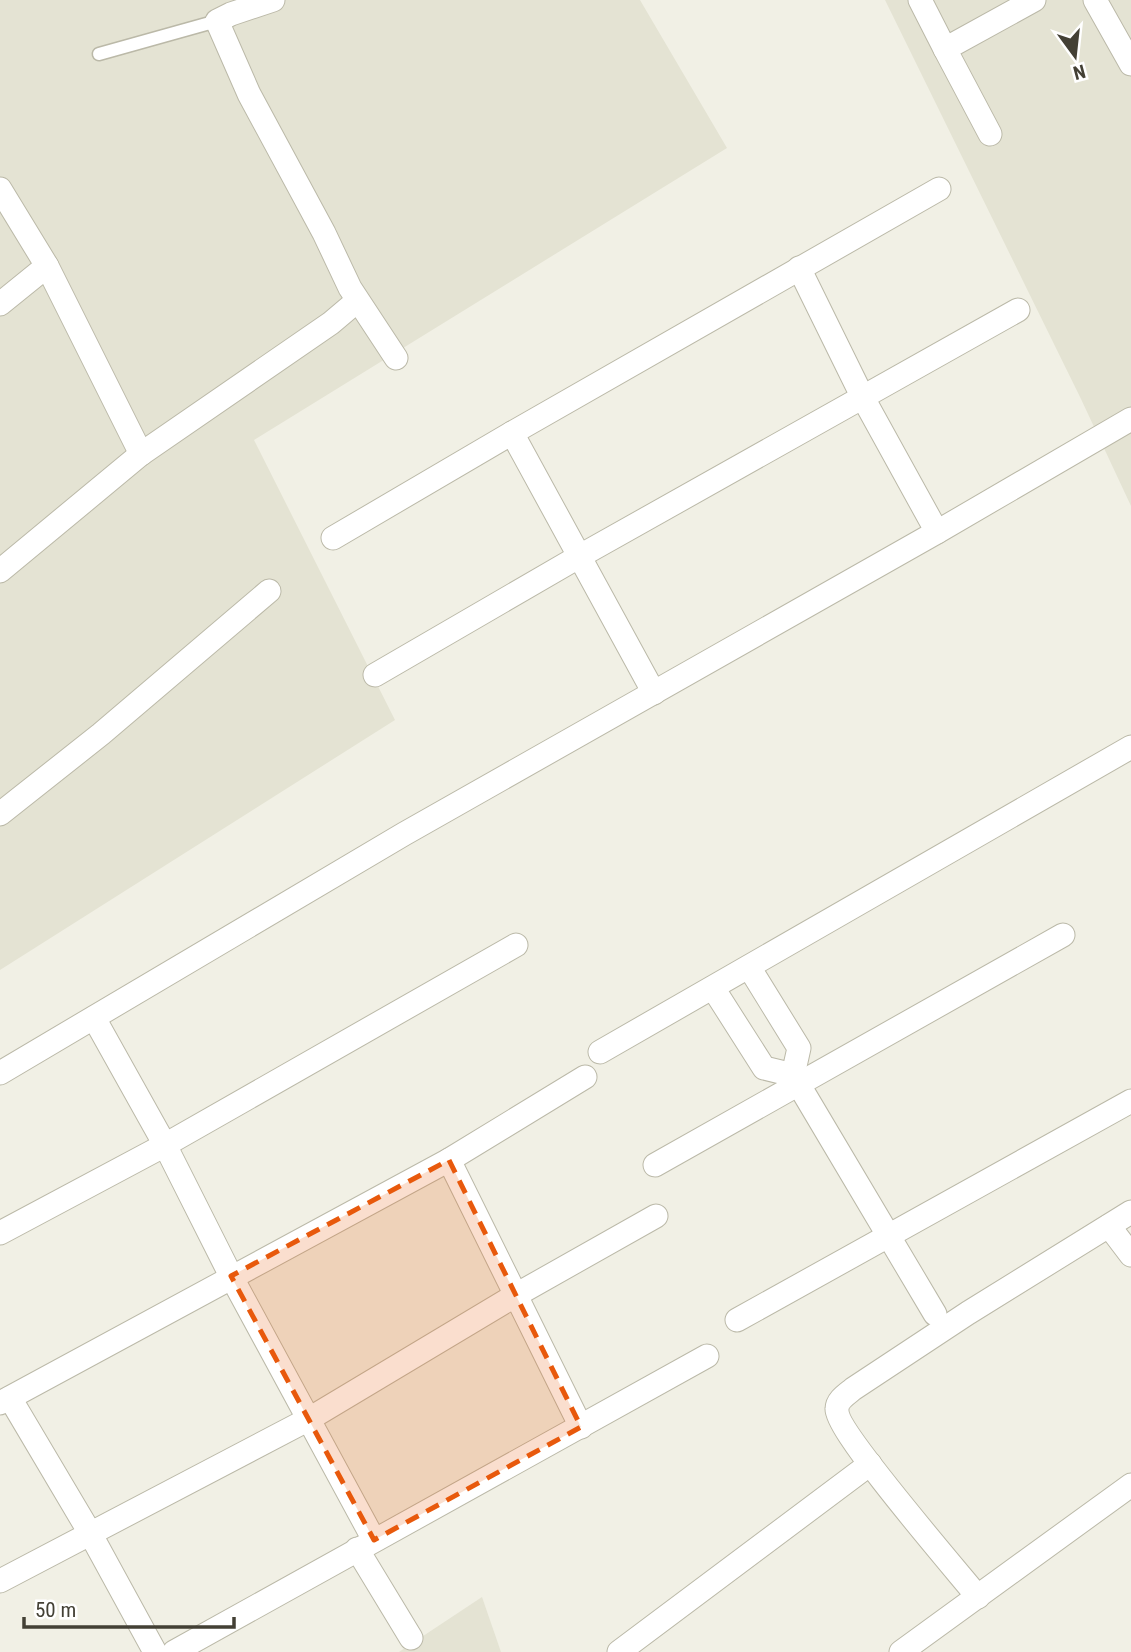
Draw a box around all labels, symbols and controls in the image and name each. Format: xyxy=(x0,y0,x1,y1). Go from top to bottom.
north arrow xyxy=(1040,21,1110,91)
text: N xyxy=(1071,59,1088,85)
scale bar xyxy=(24,1586,234,1630)
text: 50 m xyxy=(35,1598,76,1622)

